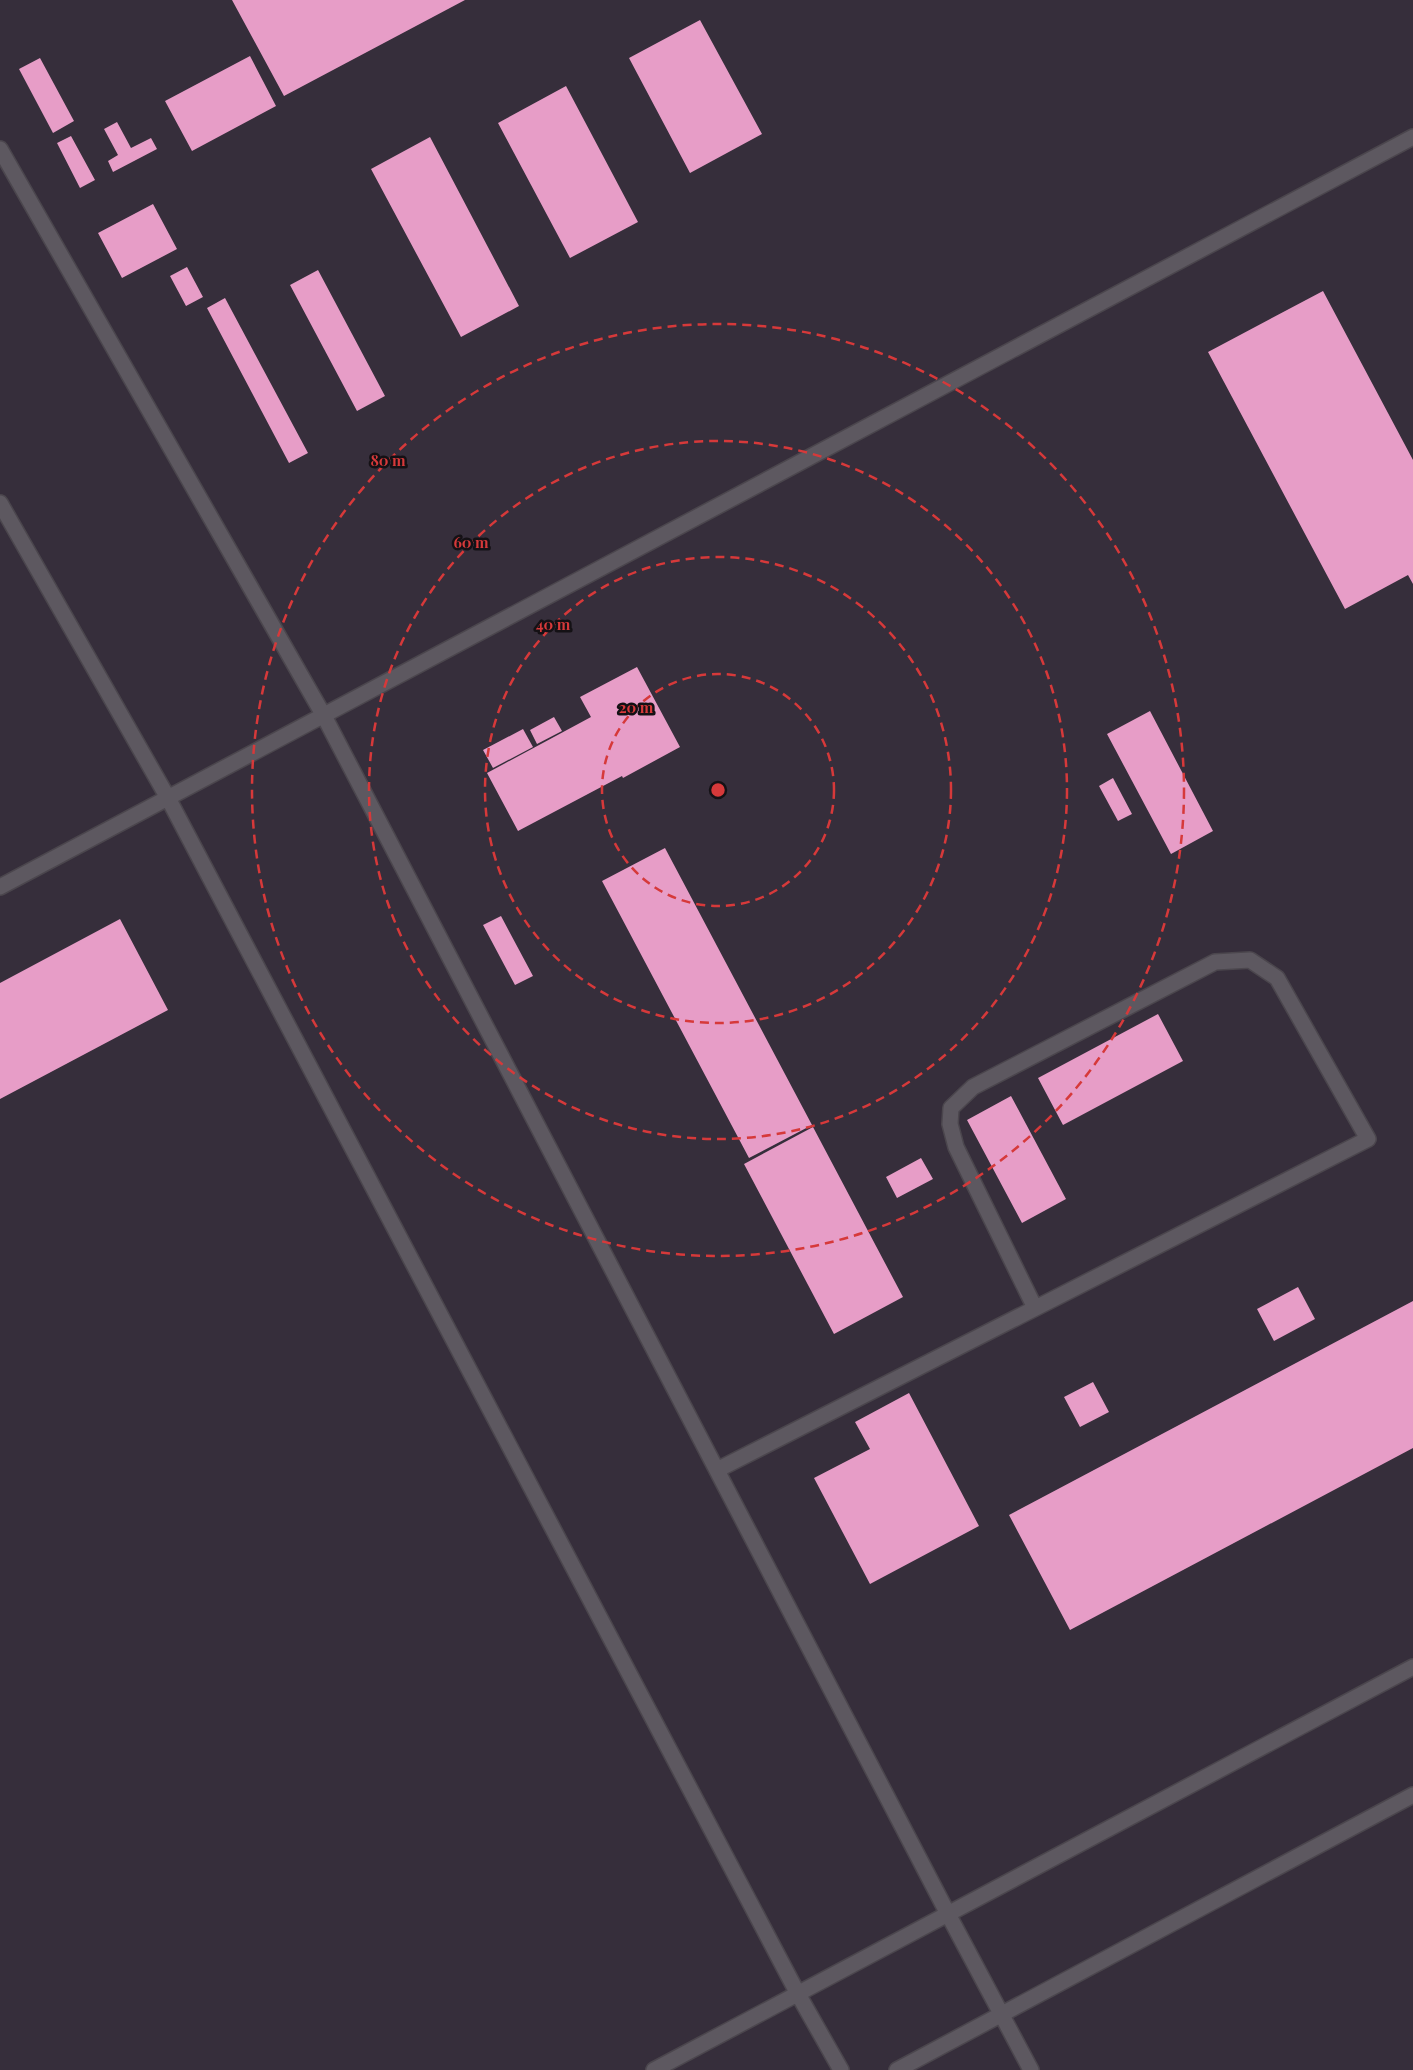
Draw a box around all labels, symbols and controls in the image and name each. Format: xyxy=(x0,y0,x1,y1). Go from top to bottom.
text: 80 m xyxy=(370,450,406,470)
text: 60 m xyxy=(453,532,489,552)
text: 40 m xyxy=(536,614,571,634)
text: 20 m xyxy=(619,697,654,717)
centre of rings xyxy=(709,781,727,799)

